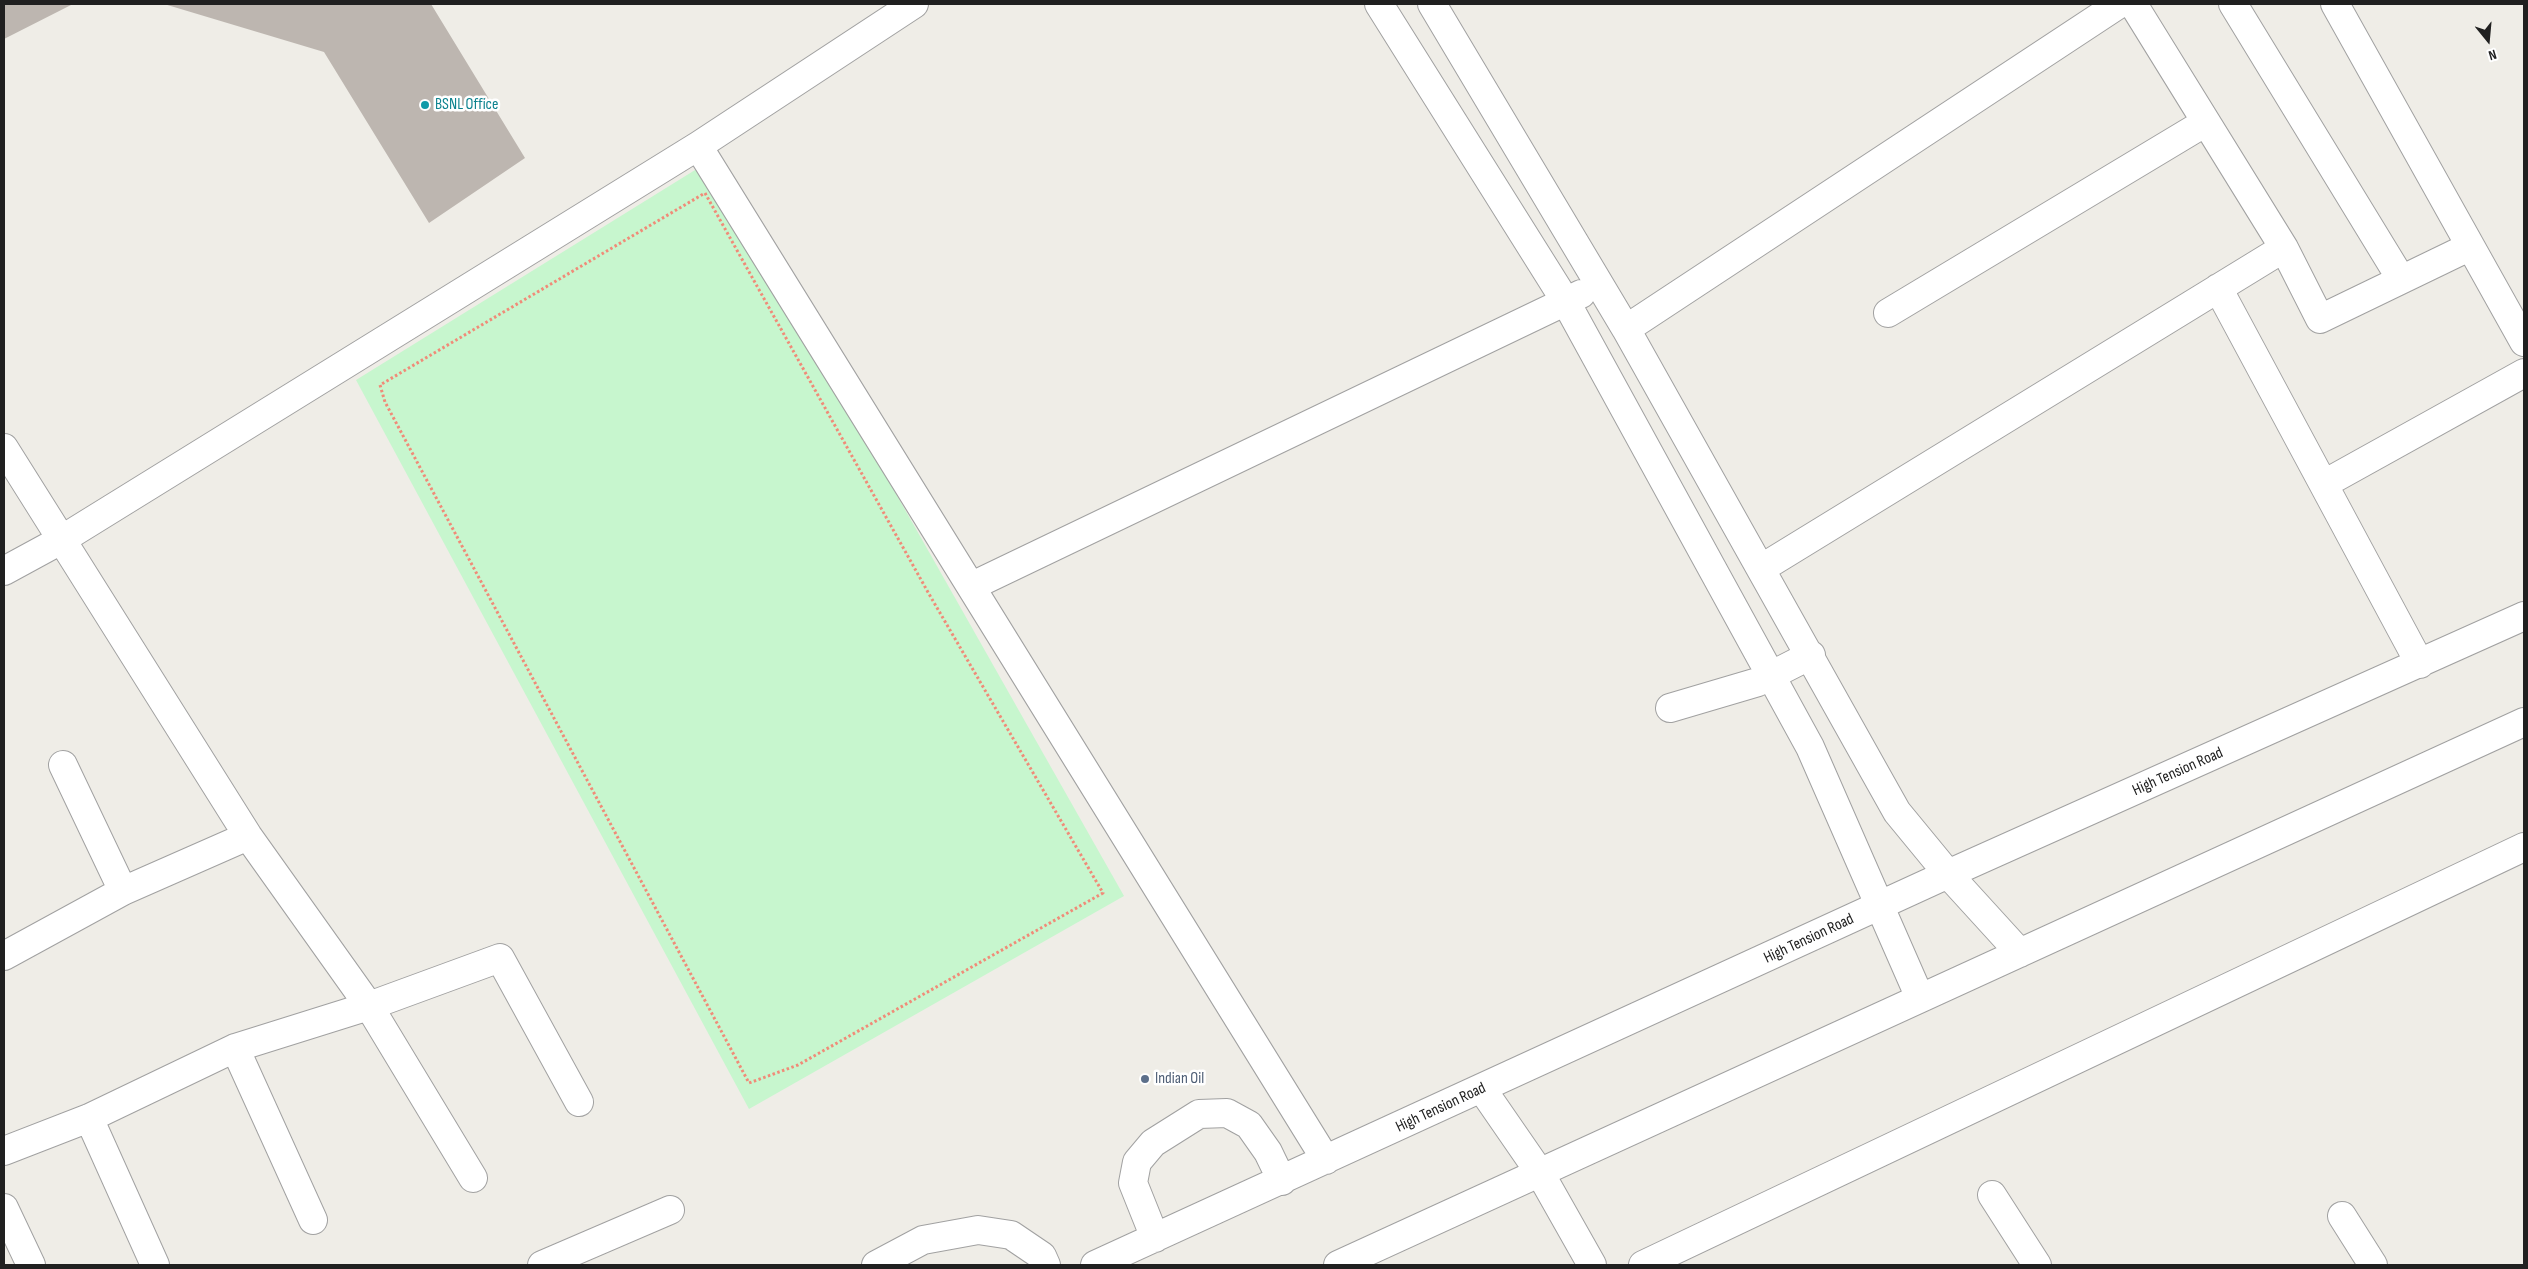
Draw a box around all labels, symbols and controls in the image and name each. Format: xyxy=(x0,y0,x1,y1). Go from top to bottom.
north arrow xyxy=(2463,15,2513,65)
text: N xyxy=(2486,46,2499,64)
place label: BSNL Office xyxy=(435,95,498,115)
marker: BSNL Office xyxy=(419,99,431,111)
street label: High Tension Road xyxy=(2130,744,2226,800)
street label: High Tension Road xyxy=(1761,910,1857,968)
place label: Indian Oil xyxy=(1155,1069,1204,1089)
marker: Indian Oil xyxy=(1139,1073,1151,1085)
street label: High Tension Road xyxy=(1393,1079,1489,1137)

